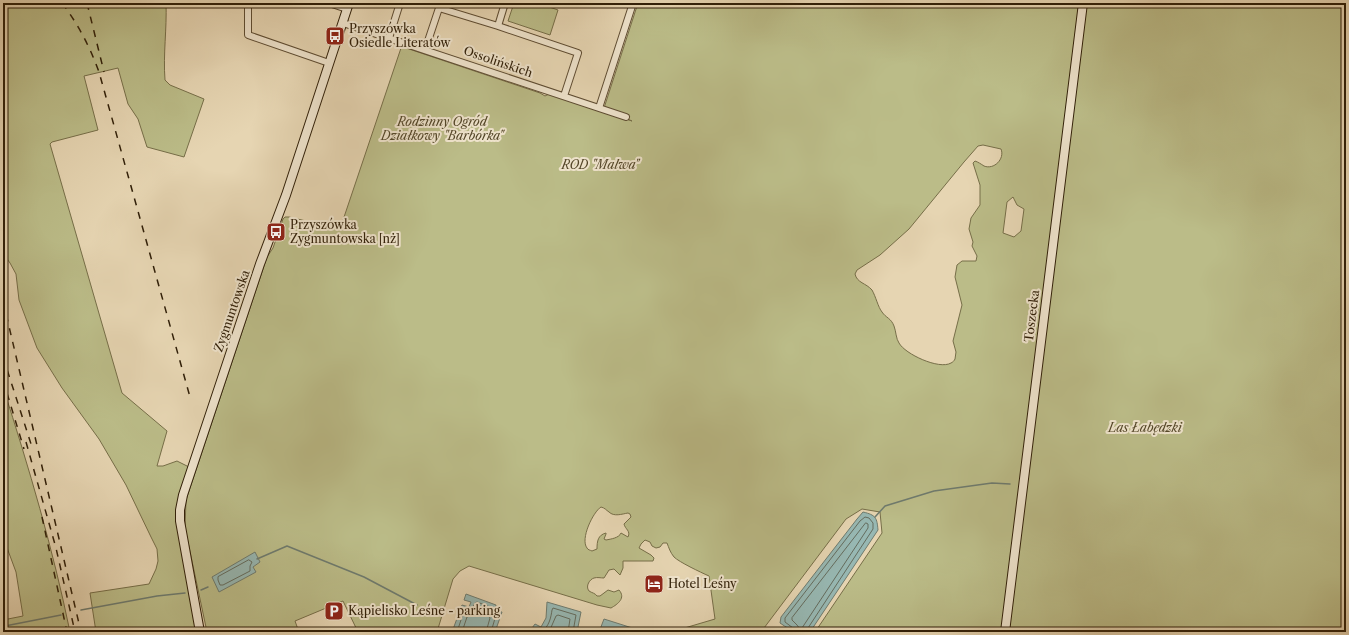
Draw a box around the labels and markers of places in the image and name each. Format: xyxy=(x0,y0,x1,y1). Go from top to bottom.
place label: Przyszówka Osiedle Literatów xyxy=(349,21,451,50)
bus stop icon: Przyszówka Osiedle Literatów xyxy=(324,25,346,47)
place label: Przyszówka Zygmuntowska [nż] xyxy=(290,217,400,246)
bus stop icon: Przyszówka Zygmuntowska [nż] xyxy=(265,221,287,243)
hotel icon: Hotel Leśny xyxy=(643,573,665,595)
place label: Hotel Leśny xyxy=(668,576,737,591)
parking icon: Kąpielisko Leśne - parking xyxy=(323,600,345,622)
place label: Kąpielisko Leśne - parking xyxy=(348,603,501,618)

